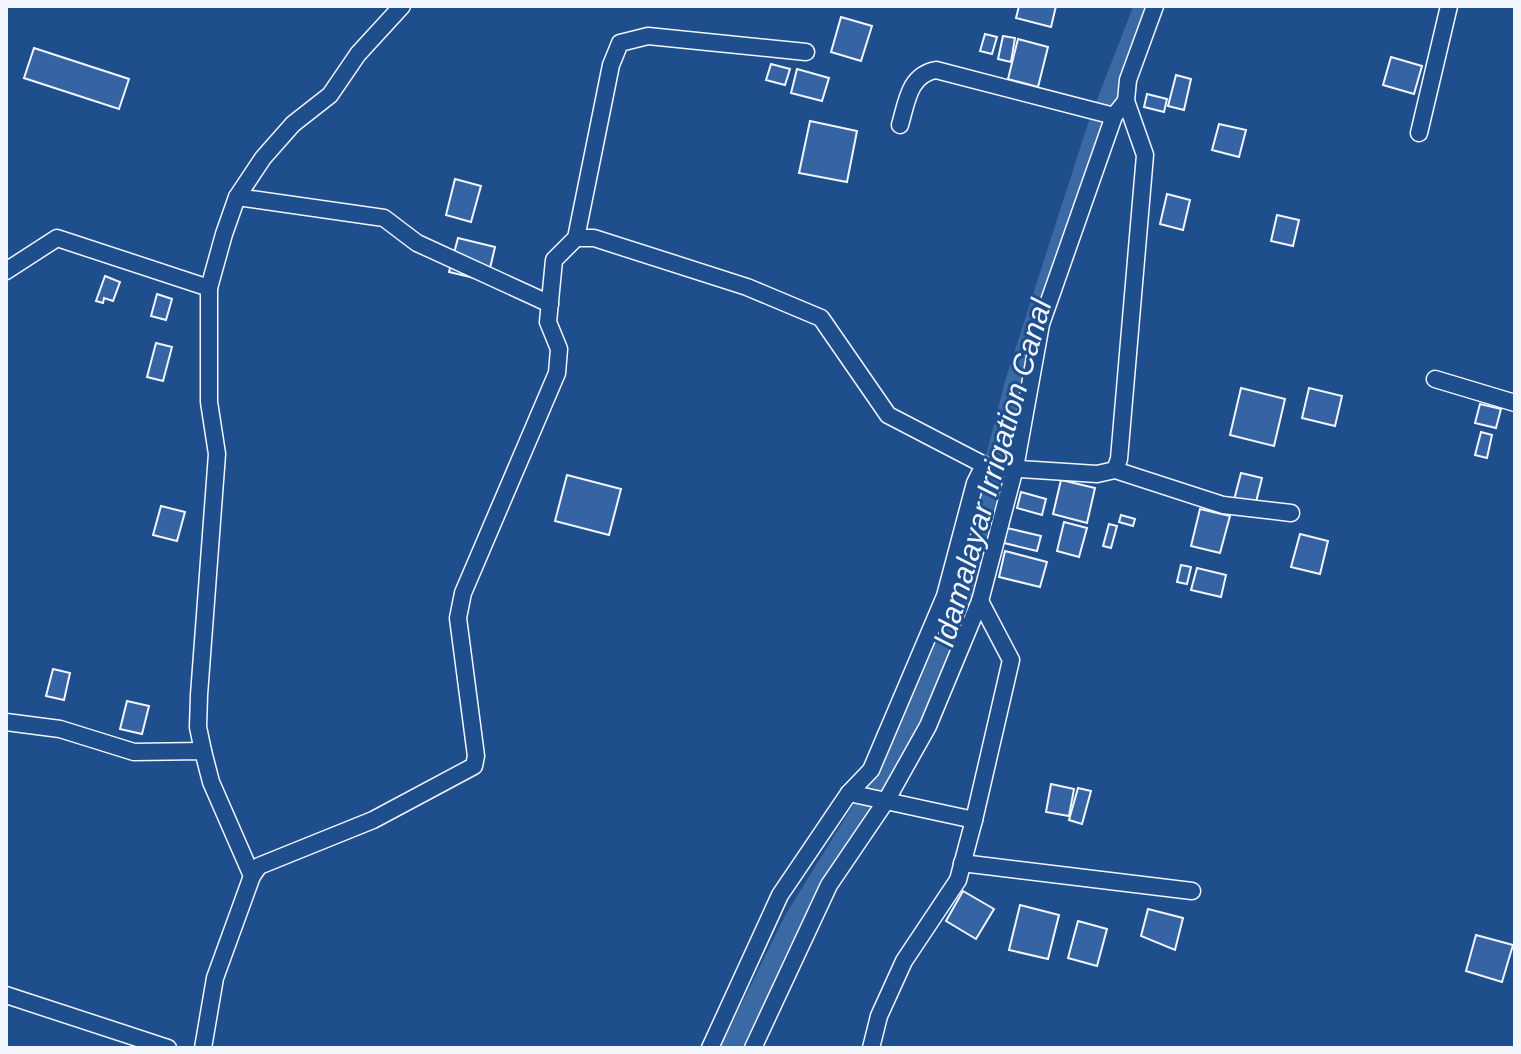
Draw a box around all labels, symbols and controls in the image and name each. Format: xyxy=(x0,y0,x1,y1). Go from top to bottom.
water label: Idamalayar Irrigation Canal xyxy=(926,294,1058,651)

